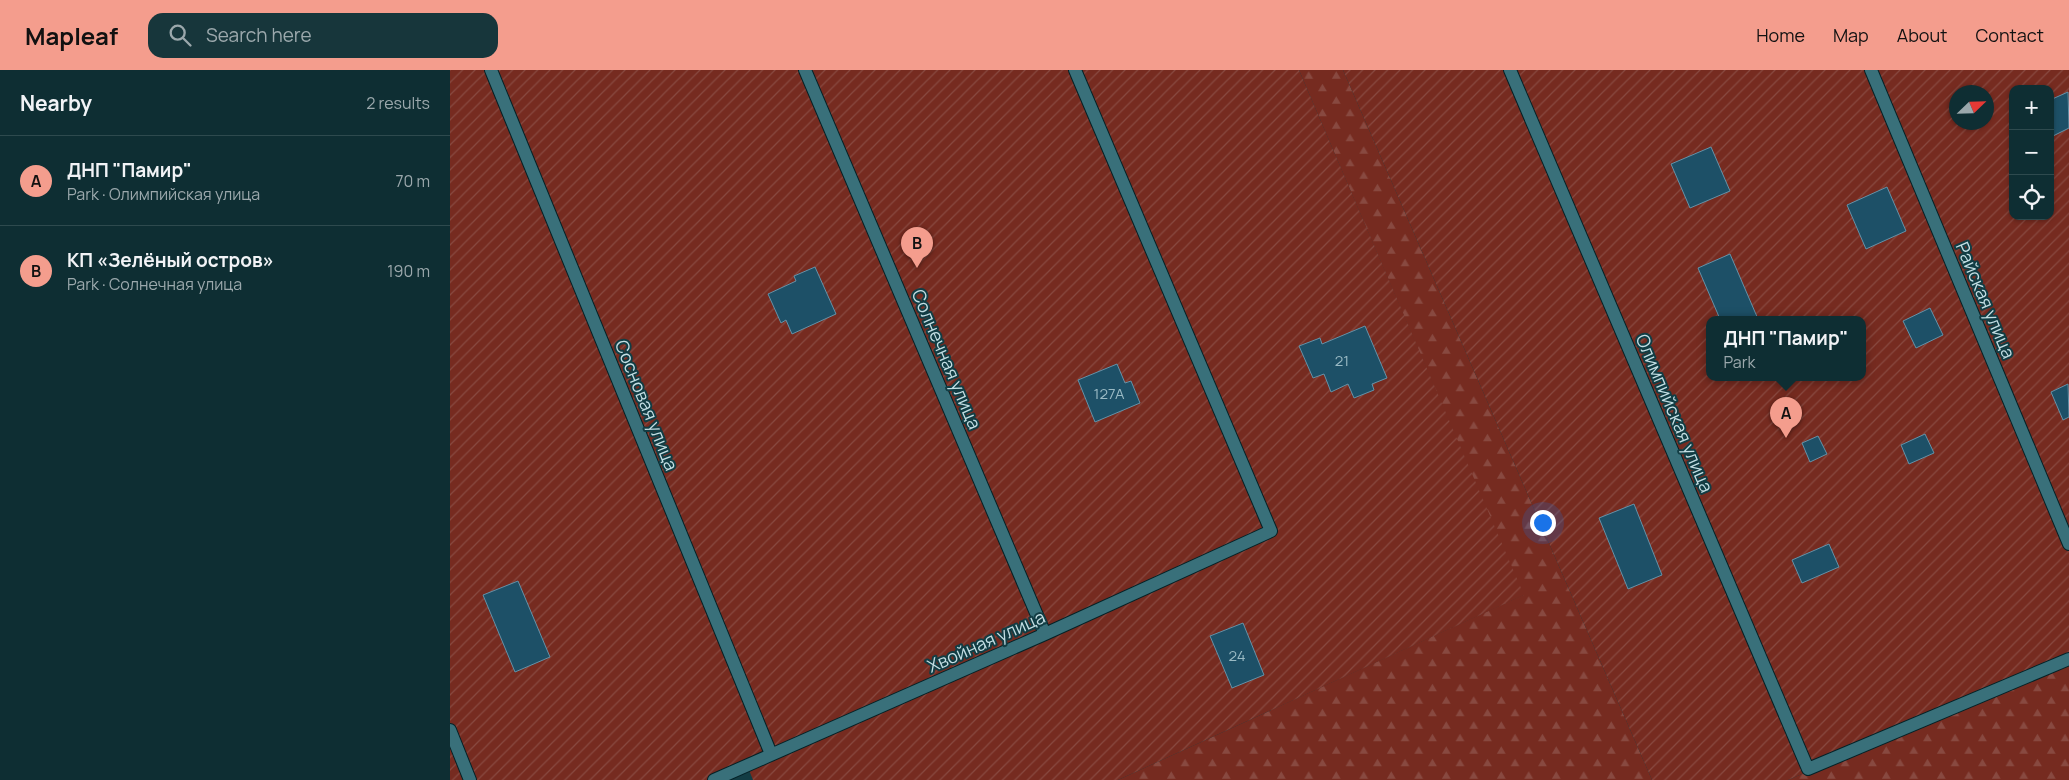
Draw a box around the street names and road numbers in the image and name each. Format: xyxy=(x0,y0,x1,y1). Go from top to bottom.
street label: Райская улица xyxy=(1951,238,2021,362)
street label: Солнечная улица xyxy=(907,285,987,433)
street label: Олимпийская улица xyxy=(1631,330,1719,496)
street label: Сосновая улица xyxy=(610,336,684,474)
street label: Хвойная улица xyxy=(923,604,1049,678)

